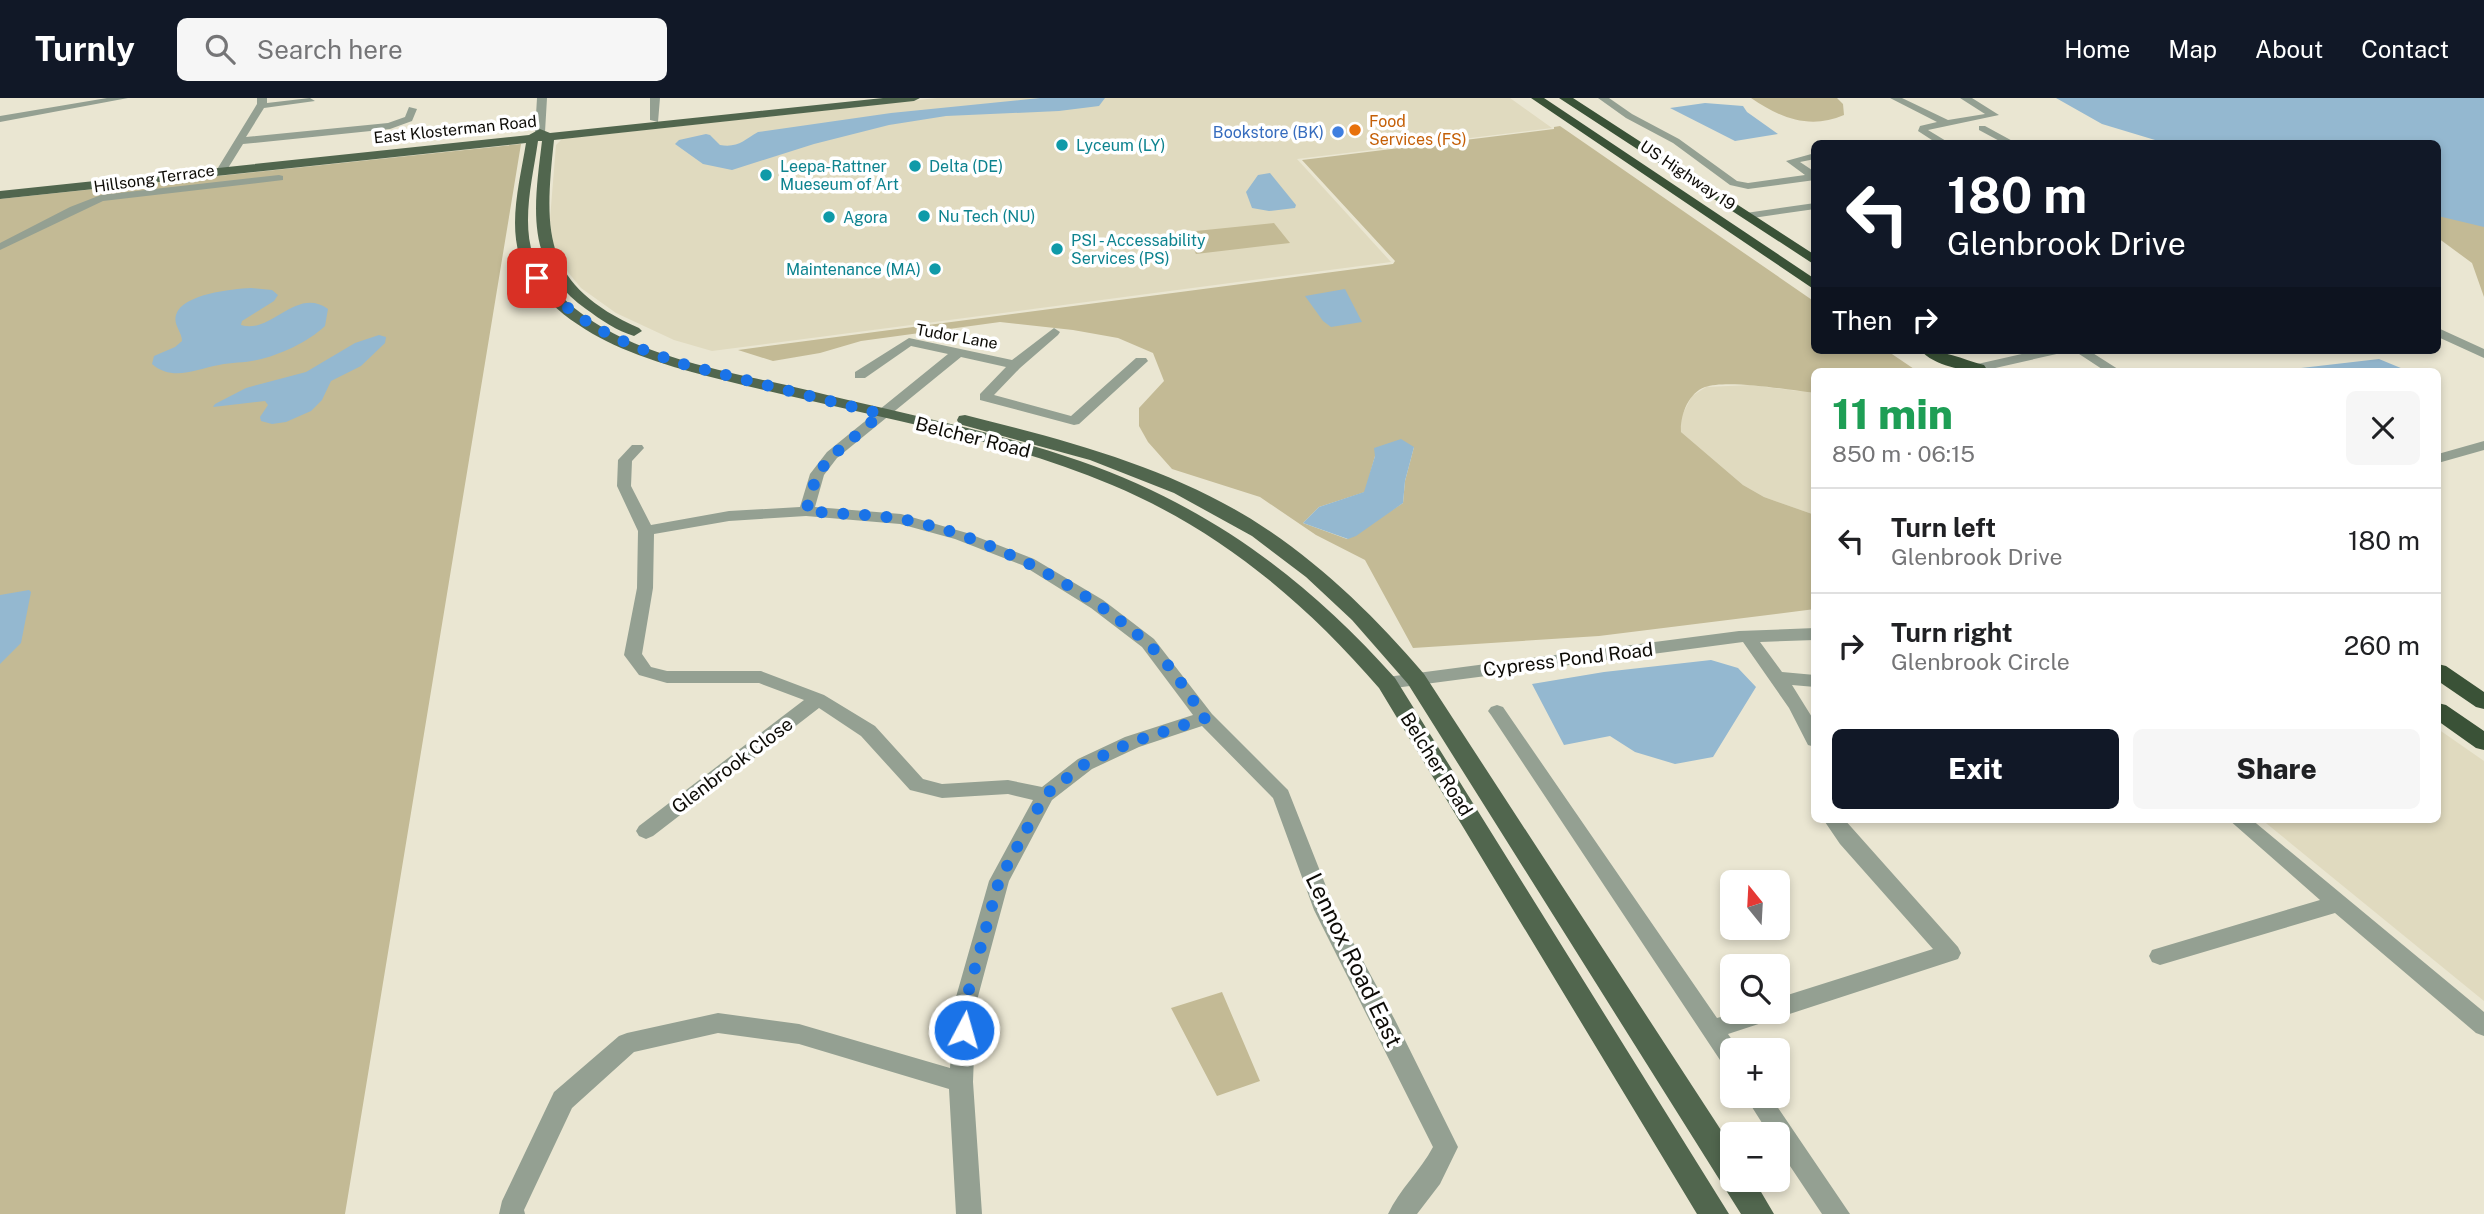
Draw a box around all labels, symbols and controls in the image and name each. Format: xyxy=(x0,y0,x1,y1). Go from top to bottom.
search box xyxy=(177,18,667,81)
text: Turnly xyxy=(35,30,135,68)
icon: search xyxy=(201,30,239,68)
text: Search here xyxy=(257,34,403,65)
text: Home xyxy=(2064,35,2130,63)
text: Map xyxy=(2168,35,2217,63)
text: About xyxy=(2255,35,2323,63)
text: Contact xyxy=(2361,35,2449,63)
street label: East Klosterman Road xyxy=(373,111,538,148)
place label: Food Services (FS) xyxy=(1369,112,1467,149)
marker: Food Services (FS) xyxy=(1347,122,1363,138)
place label: Bookstore (BK) xyxy=(1213,123,1324,142)
marker: Bookstore (BK) xyxy=(1330,124,1346,140)
place label: Lyceum (LY) xyxy=(1076,136,1165,155)
marker: Lyceum (LY) xyxy=(1054,137,1070,153)
street label: US Highway 19 xyxy=(1637,137,1739,214)
place label: Leepa-Rattner Mueseum of Art xyxy=(780,157,899,194)
place label: Delta (DE) xyxy=(929,157,1003,176)
marker: Delta (DE) xyxy=(907,158,923,174)
street label: Hillsong Terrace xyxy=(92,161,216,196)
text: 180 m xyxy=(1947,166,2087,224)
marker: Leepa-Rattner Mueseum of Art xyxy=(758,167,774,183)
icon: left xyxy=(1832,168,1923,259)
place label: Nu Tech (NU) xyxy=(938,207,1035,226)
place label: Agora xyxy=(843,208,888,227)
marker: Nu Tech (NU) xyxy=(916,208,932,224)
marker: Agora xyxy=(821,209,837,225)
text: Glenbrook Drive xyxy=(1947,225,2186,262)
place label: PSI - Accessability Services (PS) xyxy=(1071,231,1206,268)
marker: PSI - Accessability Services (PS) xyxy=(1049,241,1065,257)
pin xyxy=(507,248,567,308)
icon: arrive xyxy=(518,259,556,297)
place label: Maintenance (MA) xyxy=(786,260,921,279)
marker: Maintenance (MA) xyxy=(927,261,943,277)
icon: right xyxy=(1906,301,1944,339)
text: Then xyxy=(1832,305,1892,336)
street label: Tudor Lane xyxy=(915,320,999,353)
text: 11 min xyxy=(1832,389,1953,438)
button: close xyxy=(2346,391,2420,465)
street label: Belcher Road xyxy=(913,412,1033,462)
text: 850 m · 06:15 xyxy=(1832,440,1975,467)
text: Turn left xyxy=(1891,512,1996,543)
icon: left xyxy=(1832,522,1870,560)
text: 180 m xyxy=(2348,525,2420,556)
text: Glenbrook Drive xyxy=(1891,543,2063,570)
text: Turn right xyxy=(1891,617,2013,648)
icon: right xyxy=(1832,627,1870,665)
text: 260 m xyxy=(2344,630,2420,661)
street label: Cypress Pond Road xyxy=(1482,638,1654,680)
text: Glenbrook Circle xyxy=(1891,648,2070,675)
street label: Belcher Road xyxy=(1396,708,1478,820)
street label: Glenbrook Close xyxy=(667,712,797,818)
button: Exit xyxy=(1832,729,2119,809)
button: Share xyxy=(2133,729,2420,809)
street label: Lennox Road East xyxy=(1301,868,1408,1051)
north arrow xyxy=(1720,870,1790,940)
map controls xyxy=(1720,870,1790,1192)
button: search xyxy=(1720,954,1790,1024)
position arrow xyxy=(927,993,1001,1067)
button: + xyxy=(1720,1038,1790,1108)
button: − xyxy=(1720,1122,1790,1192)

